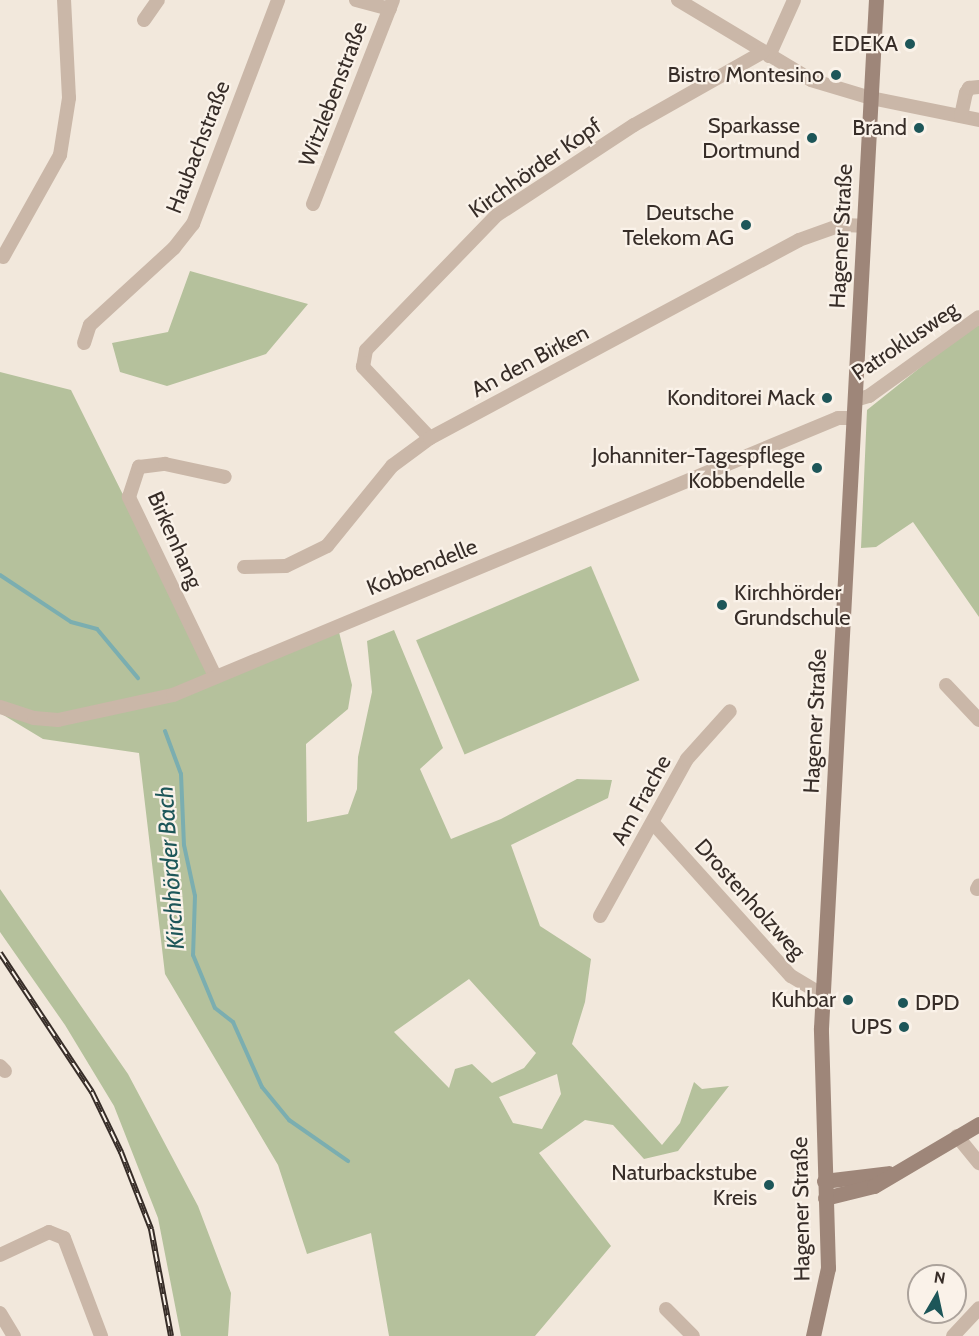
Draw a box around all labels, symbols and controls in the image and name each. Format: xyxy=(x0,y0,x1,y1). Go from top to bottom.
street label: Witzlebenstraße xyxy=(293,18,373,170)
place label: EDEKA xyxy=(832,31,898,57)
marker: EDEKA xyxy=(903,37,917,51)
place label: Bistro Montesino xyxy=(668,62,824,88)
marker: Bistro Montesino xyxy=(829,68,843,82)
street label: Haubachstraße xyxy=(161,77,235,217)
place label: Sparkasse Dortmund xyxy=(702,112,800,164)
street label: Kirchhörder Kopf xyxy=(464,113,606,223)
place label: Brand xyxy=(852,115,907,141)
marker: Brand xyxy=(912,121,926,135)
marker: Sparkasse Dortmund xyxy=(805,131,819,145)
street label: Hagener Straße xyxy=(824,163,858,309)
place label: Deutsche Telekom AG xyxy=(623,199,734,250)
marker: Deutsche Telekom AG xyxy=(739,218,753,232)
street label: Patroklusweg xyxy=(847,296,963,386)
street label: An den Birken xyxy=(467,319,593,403)
place label: Konditorei Mack xyxy=(667,385,815,411)
marker: Konditorei Mack xyxy=(820,391,834,405)
place label: Johanniter-Tagespflege Kobbendelle xyxy=(592,442,805,494)
marker: Johanniter-Tagespflege Kobbendelle xyxy=(810,461,824,475)
street label: Birkenhang xyxy=(142,487,208,593)
street label: Kobbendelle xyxy=(363,533,481,601)
place label: Kirchhörder Grundschule xyxy=(734,579,851,630)
marker: Kirchhörder Grundschule xyxy=(715,598,729,612)
street label: Hagener Straße xyxy=(798,648,832,794)
street label: Am Frache xyxy=(605,750,677,850)
water label: Kirchhörder Bach xyxy=(150,785,190,951)
street label: Drostenholzweg xyxy=(689,834,811,964)
place label: Kuhbar xyxy=(771,987,836,1013)
place label: DPD xyxy=(915,990,960,1016)
marker: Kuhbar xyxy=(841,993,855,1007)
marker: DPD xyxy=(896,996,910,1010)
place label: UPS xyxy=(851,1014,892,1040)
marker: UPS xyxy=(897,1020,911,1034)
street label: Hagener Straße xyxy=(787,1136,815,1282)
place label: Naturbackstube Kreis xyxy=(611,1159,757,1210)
marker: Naturbackstube Kreis xyxy=(762,1178,776,1192)
north arrow xyxy=(907,1264,967,1324)
text: N xyxy=(933,1267,947,1288)

